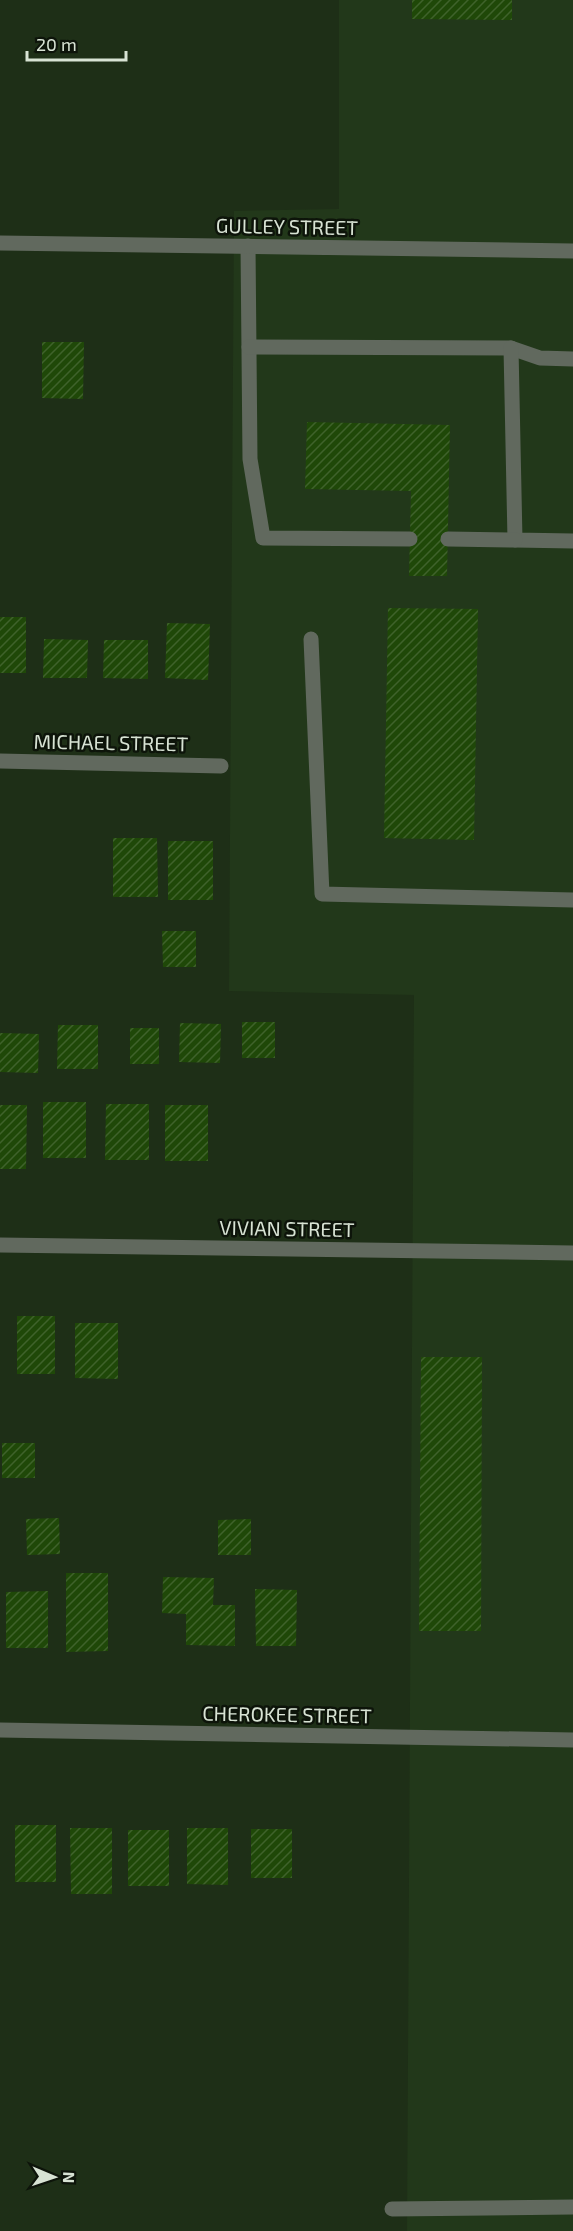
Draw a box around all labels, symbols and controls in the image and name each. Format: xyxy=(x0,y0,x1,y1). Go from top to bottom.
scale bar xyxy=(27,24,126,62)
text: 20 m xyxy=(36,33,77,55)
street label: GULLEY STREET xyxy=(216,213,359,239)
street label: MICHAEL STREET xyxy=(33,729,189,755)
street label: VIVIAN STREET xyxy=(219,1215,355,1241)
street label: CHEROKEE STREET xyxy=(202,1701,372,1727)
north arrow xyxy=(24,2147,84,2207)
text: N xyxy=(60,2171,79,2184)

